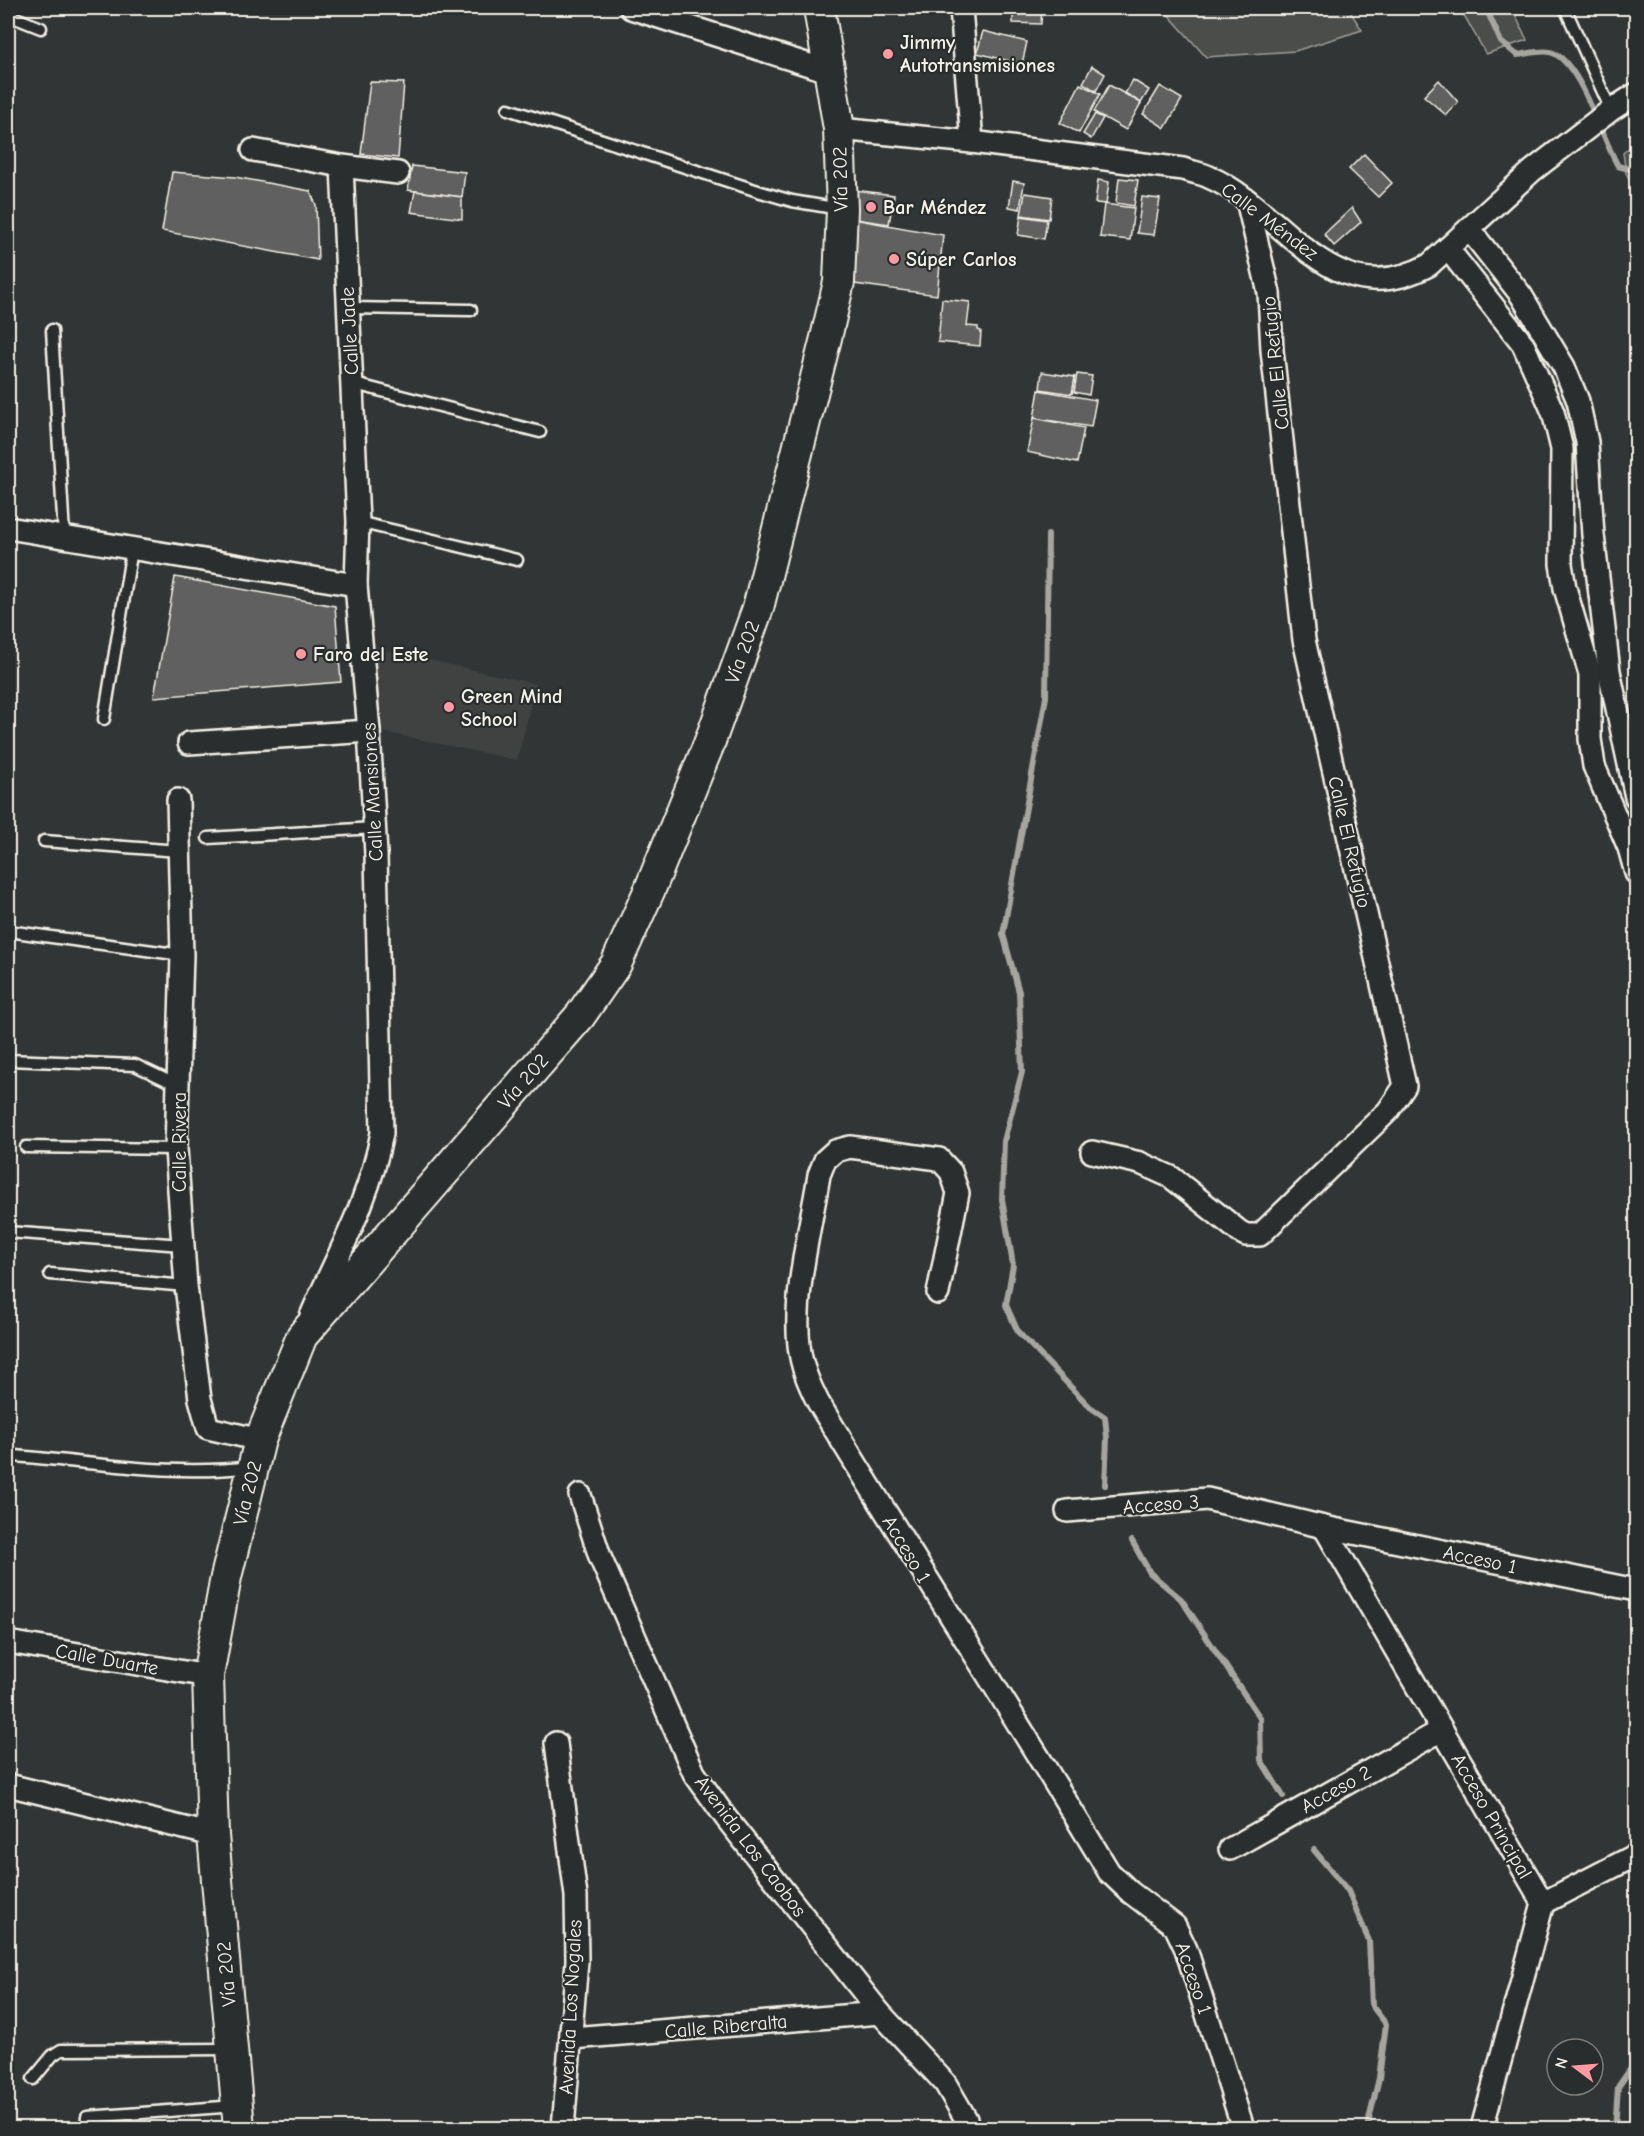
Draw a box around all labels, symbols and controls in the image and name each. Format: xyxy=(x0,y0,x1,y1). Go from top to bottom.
place label: Jimmy Autotransmisiones xyxy=(900,31,1055,77)
marker: Jimmy Autotransmisiones xyxy=(881,47,895,61)
street label: Vía 202 xyxy=(828,146,853,212)
street label: Calle Méndez xyxy=(1217,178,1323,265)
place label: Bar Méndez xyxy=(883,196,987,219)
marker: Bar Méndez xyxy=(864,200,878,214)
place label: Súper Carlos xyxy=(906,248,1017,271)
marker: Súper Carlos xyxy=(887,252,901,266)
street label: Calle Jade xyxy=(336,286,363,376)
street label: Calle El Refugio xyxy=(1257,295,1294,431)
street label: Vía 202 xyxy=(720,618,764,687)
place label: Faro del Este xyxy=(313,643,429,666)
marker: Faro del Este xyxy=(294,647,308,661)
place label: Green Mind School xyxy=(461,685,562,731)
marker: Green Mind School xyxy=(442,700,456,714)
street label: Calle Mansiones xyxy=(357,722,388,862)
street label: Calle El Refugio xyxy=(1323,774,1376,910)
street label: Vía 202 xyxy=(493,1049,554,1114)
street label: Calle Rivera xyxy=(168,1092,191,1192)
street label: Vía 202 xyxy=(228,1459,267,1528)
street label: Acceso 3 xyxy=(1122,1490,1200,1519)
street label: Acceso 1 xyxy=(878,1511,936,1587)
street label: Acceso 1 xyxy=(1441,1541,1519,1578)
street label: Calle Duarte xyxy=(54,1639,160,1680)
street label: Acceso Principal xyxy=(1446,1750,1537,1883)
street label: Acceso 2 xyxy=(1297,1761,1375,1818)
street label: Avenida Los Caobos xyxy=(690,1771,811,1921)
street label: Avenida Los Nogales xyxy=(554,1919,587,2095)
street label: Acceso 1 xyxy=(1171,1939,1217,2017)
street label: Vía 202 xyxy=(212,1940,241,2008)
street label: Calle Riberalta xyxy=(664,2010,788,2043)
north arrow xyxy=(1545,2037,1605,2097)
text: N xyxy=(1551,2056,1572,2071)

